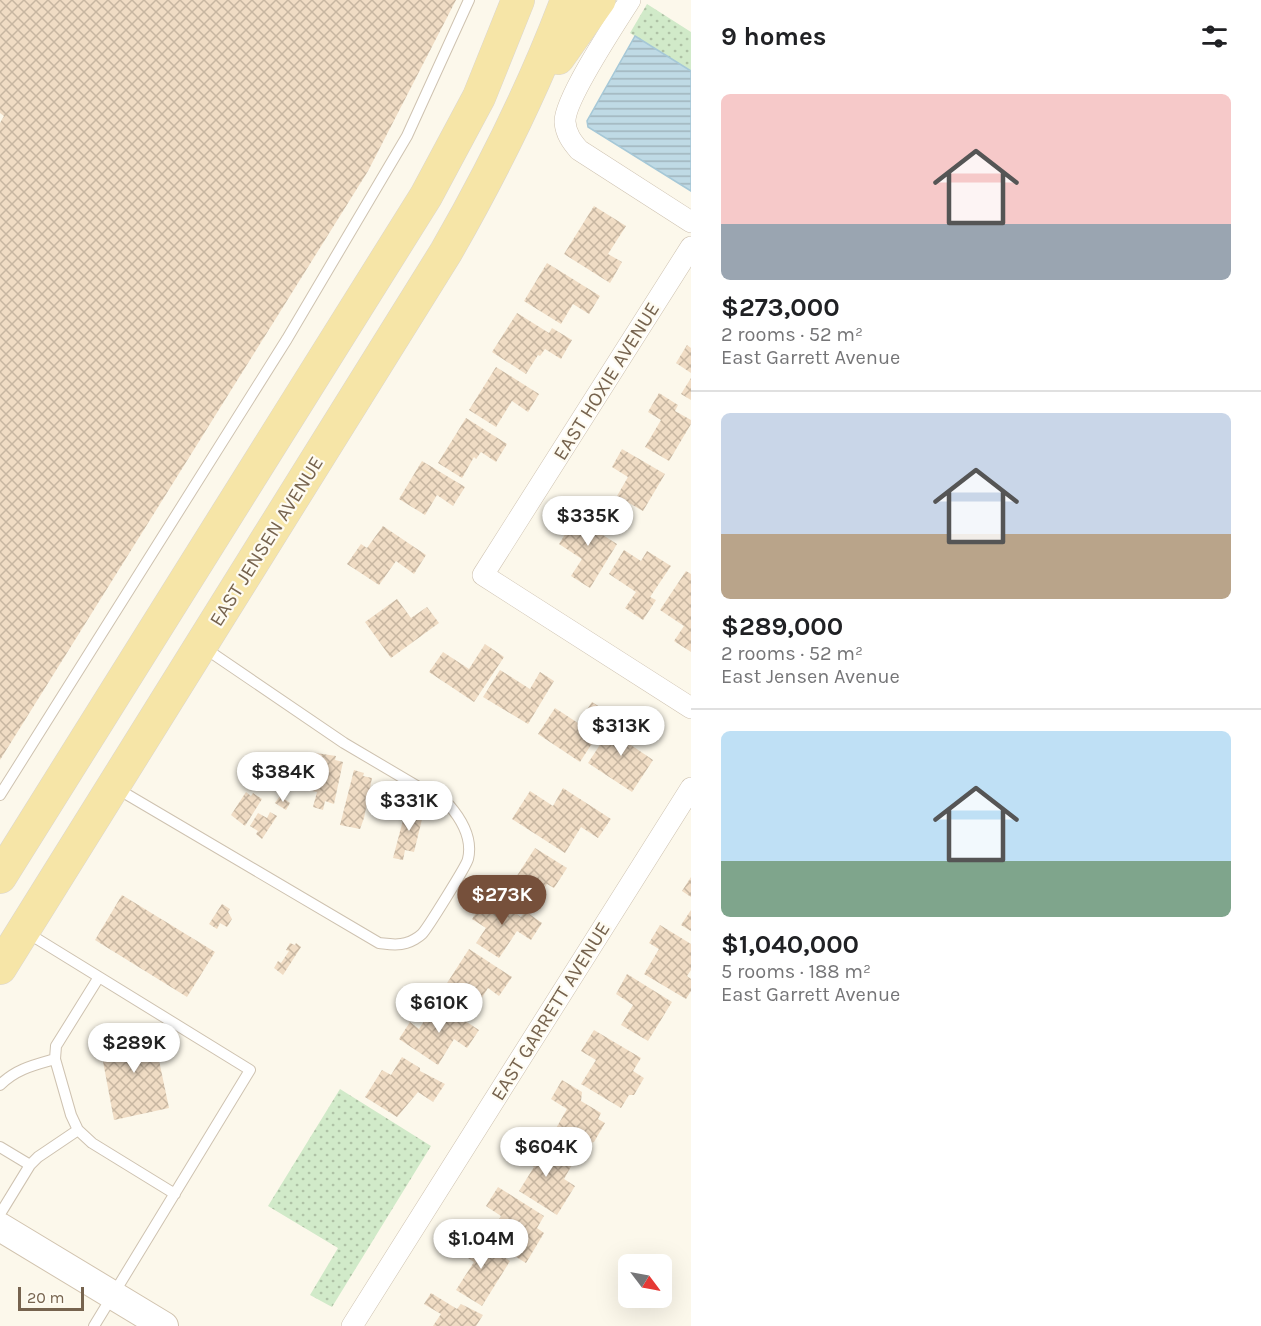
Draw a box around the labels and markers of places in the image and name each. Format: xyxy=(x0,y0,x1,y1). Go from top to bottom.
pin: $335K xyxy=(546,496,630,547)
pin: $313K xyxy=(579,706,663,757)
pin: $384K xyxy=(241,752,325,803)
pin: $331K xyxy=(367,781,451,832)
pin: $273K xyxy=(460,875,544,926)
pin: $610K xyxy=(397,983,481,1034)
pin: $289K xyxy=(92,1023,176,1074)
pin: $604K xyxy=(504,1127,588,1178)
pin: $1.04M xyxy=(432,1219,530,1270)

